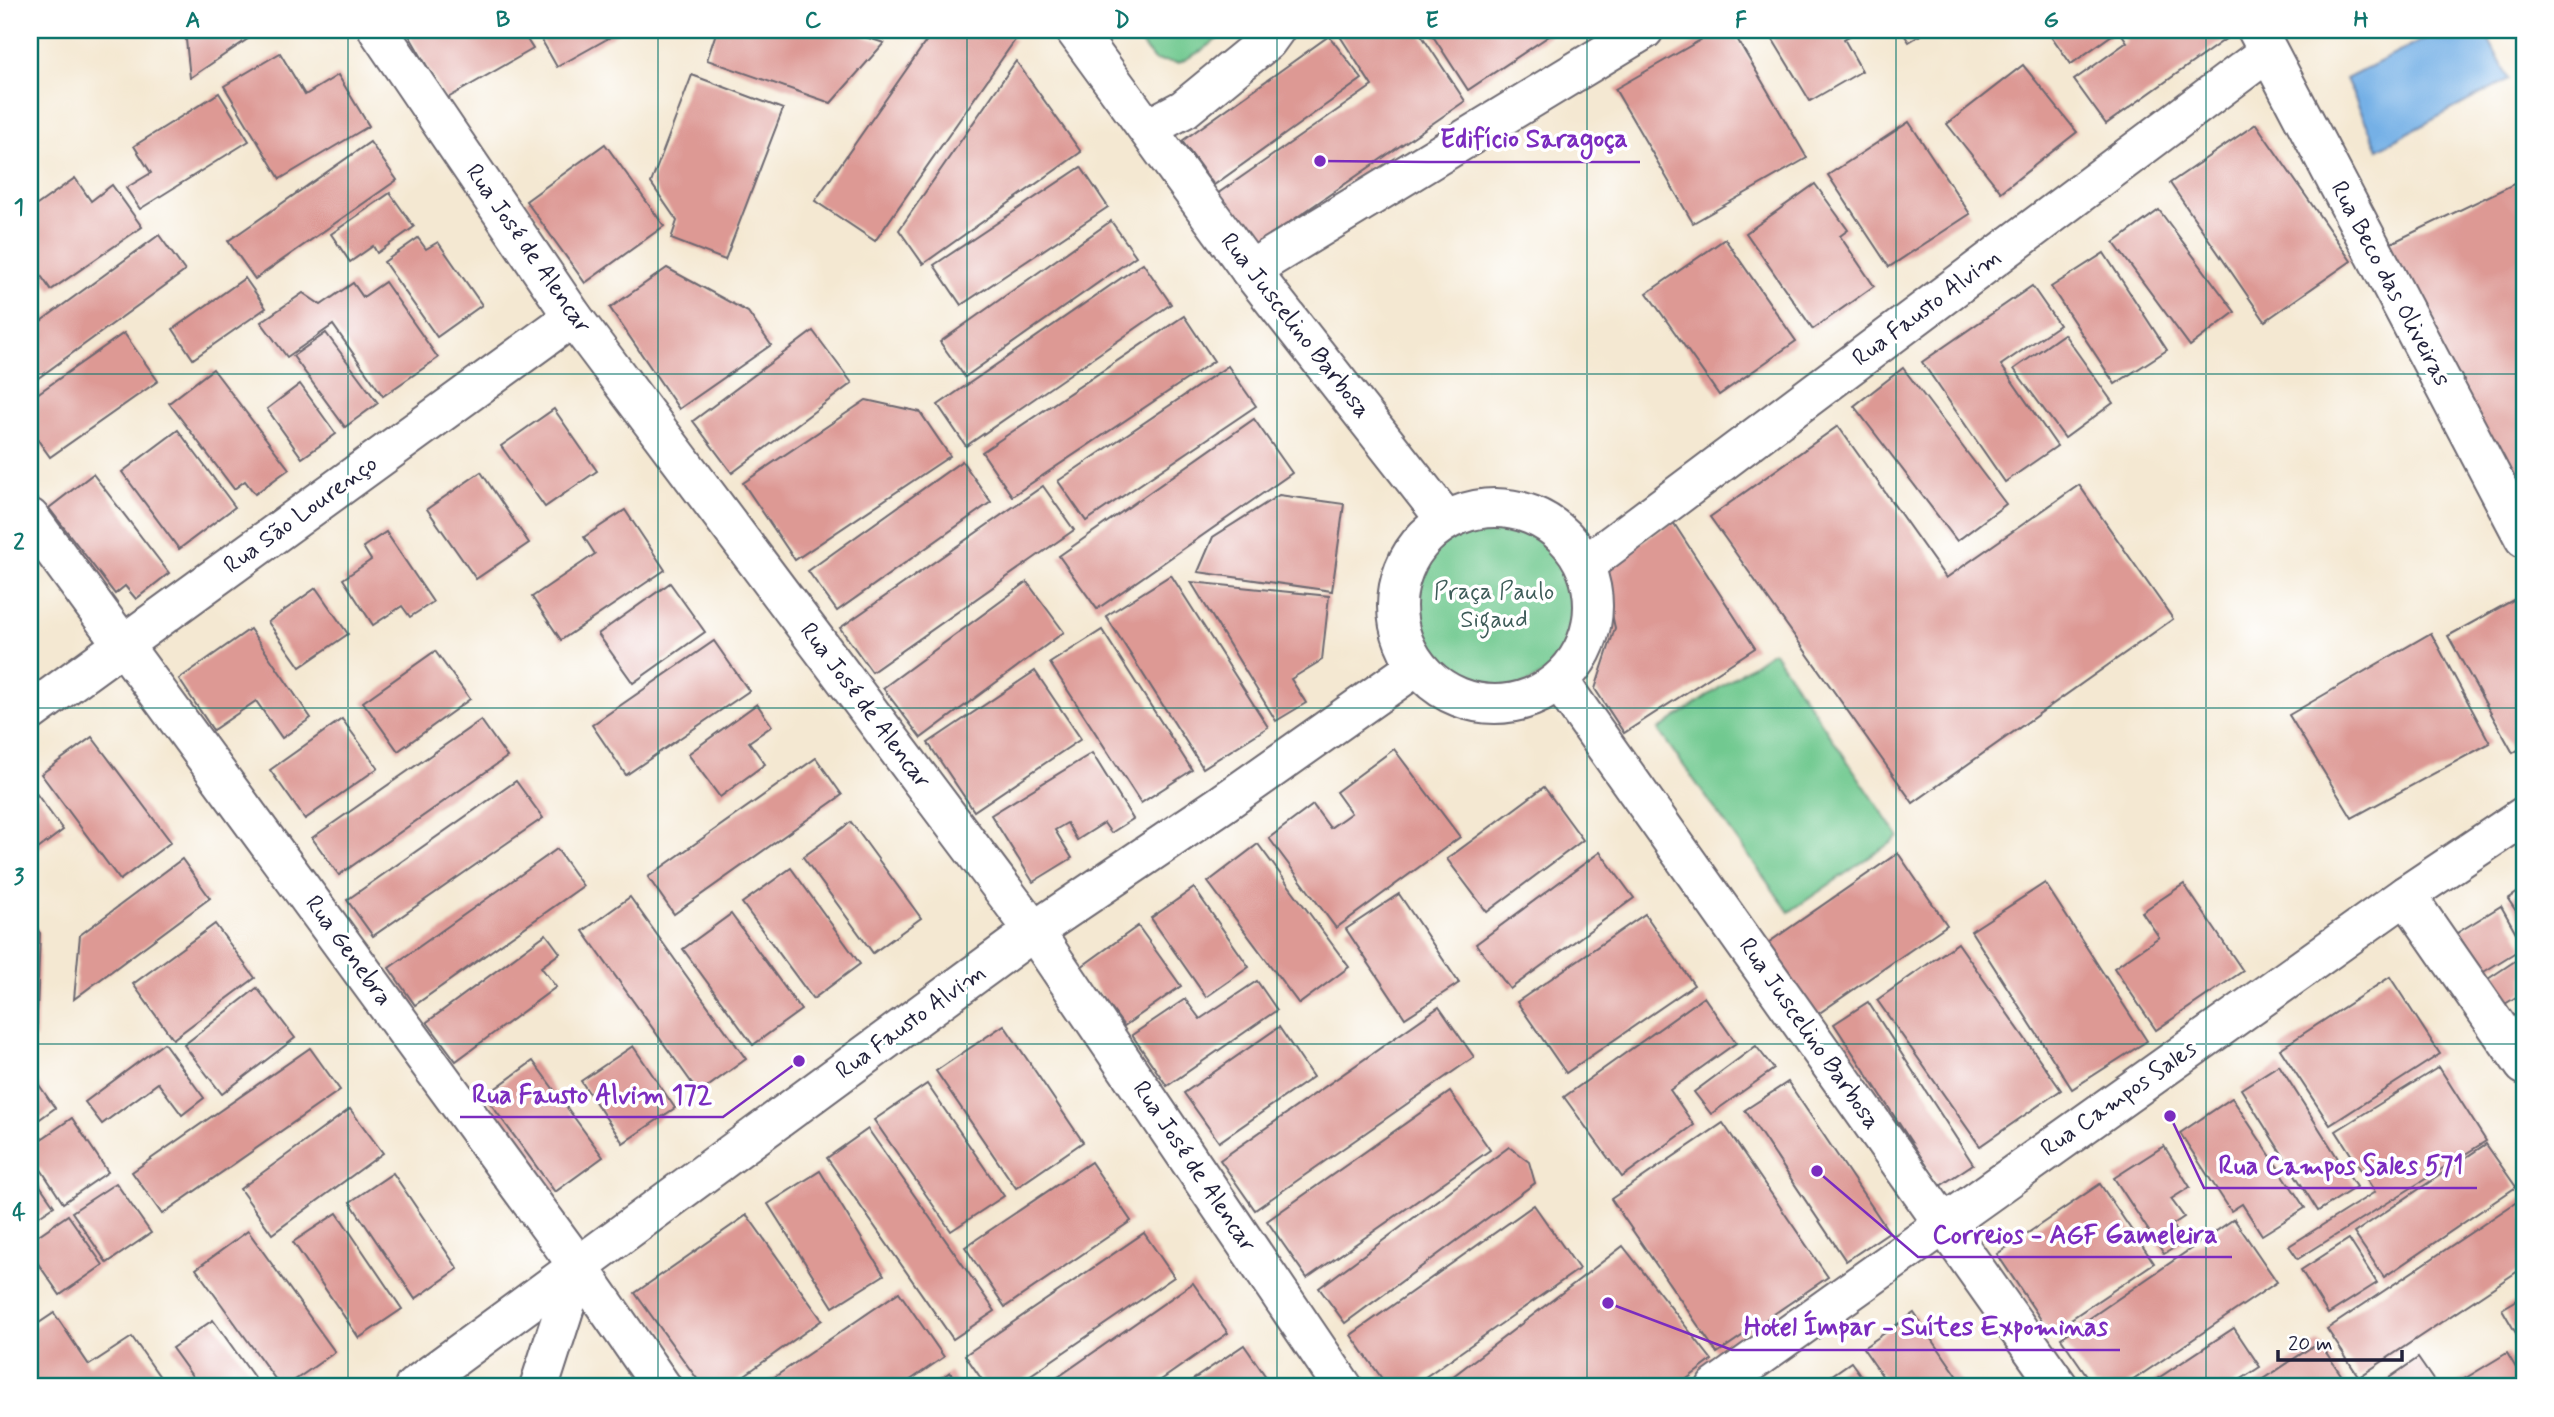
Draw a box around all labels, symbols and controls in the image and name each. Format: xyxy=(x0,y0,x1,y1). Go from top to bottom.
text: A xyxy=(185,6,201,36)
text: B xyxy=(496,6,511,36)
text: C xyxy=(805,6,822,36)
text: D xyxy=(1114,6,1130,36)
text: E xyxy=(1425,6,1439,36)
text: F xyxy=(1735,6,1747,36)
text: G xyxy=(2043,6,2059,36)
text: H xyxy=(2353,6,2369,36)
callout: Edifício Saragoça xyxy=(1428,115,1640,162)
text: Edifício Saragoça xyxy=(1440,123,1628,160)
street label: Rua José de Alencar xyxy=(458,158,598,340)
street label: Rua Beco das Oliveiras xyxy=(2323,176,2457,392)
text: 1 xyxy=(14,193,24,223)
street label: Rua Juscelino Barbosa xyxy=(1213,227,1377,425)
street label: Rua Fausto Alvim xyxy=(1847,242,2007,374)
street label: Rua São Lourenço xyxy=(218,449,384,581)
text: 2 xyxy=(13,528,25,558)
park label: Praça Paulo Sigaud xyxy=(1434,577,1554,639)
street label: Rua José de Alencar xyxy=(792,617,938,795)
text: 3 xyxy=(14,863,25,893)
street label: Rua Genebra xyxy=(297,889,399,1013)
street label: Rua Juscelino Barbosa xyxy=(1731,932,1887,1136)
street label: Rua Fausto Alvim xyxy=(830,957,992,1087)
street label: Rua Campos Sales xyxy=(2035,1033,2204,1164)
callout: Rua Fausto Alvim 172 xyxy=(460,1070,723,1117)
street label: Rua José de Alencar xyxy=(1125,1075,1263,1259)
text: Rua Fausto Alvim 172 xyxy=(472,1079,712,1113)
callout: Rua Campos Sales 571 xyxy=(2204,1141,2477,1188)
text: Rua Campos Sales 571 xyxy=(2219,1150,2463,1184)
text: 4 xyxy=(12,1198,26,1228)
callout: Correios - AGF Gameleira xyxy=(1918,1210,2232,1257)
text: Correios - AGF Gameleira xyxy=(1932,1219,2218,1253)
callout: Hotel Ímpar - Suítes Expominas xyxy=(1732,1303,2120,1350)
text: Hotel Ímpar - Suítes Expominas xyxy=(1744,1309,2109,1345)
scale bar xyxy=(2278,1319,2402,1363)
text: 20 m xyxy=(2288,1330,2333,1358)

